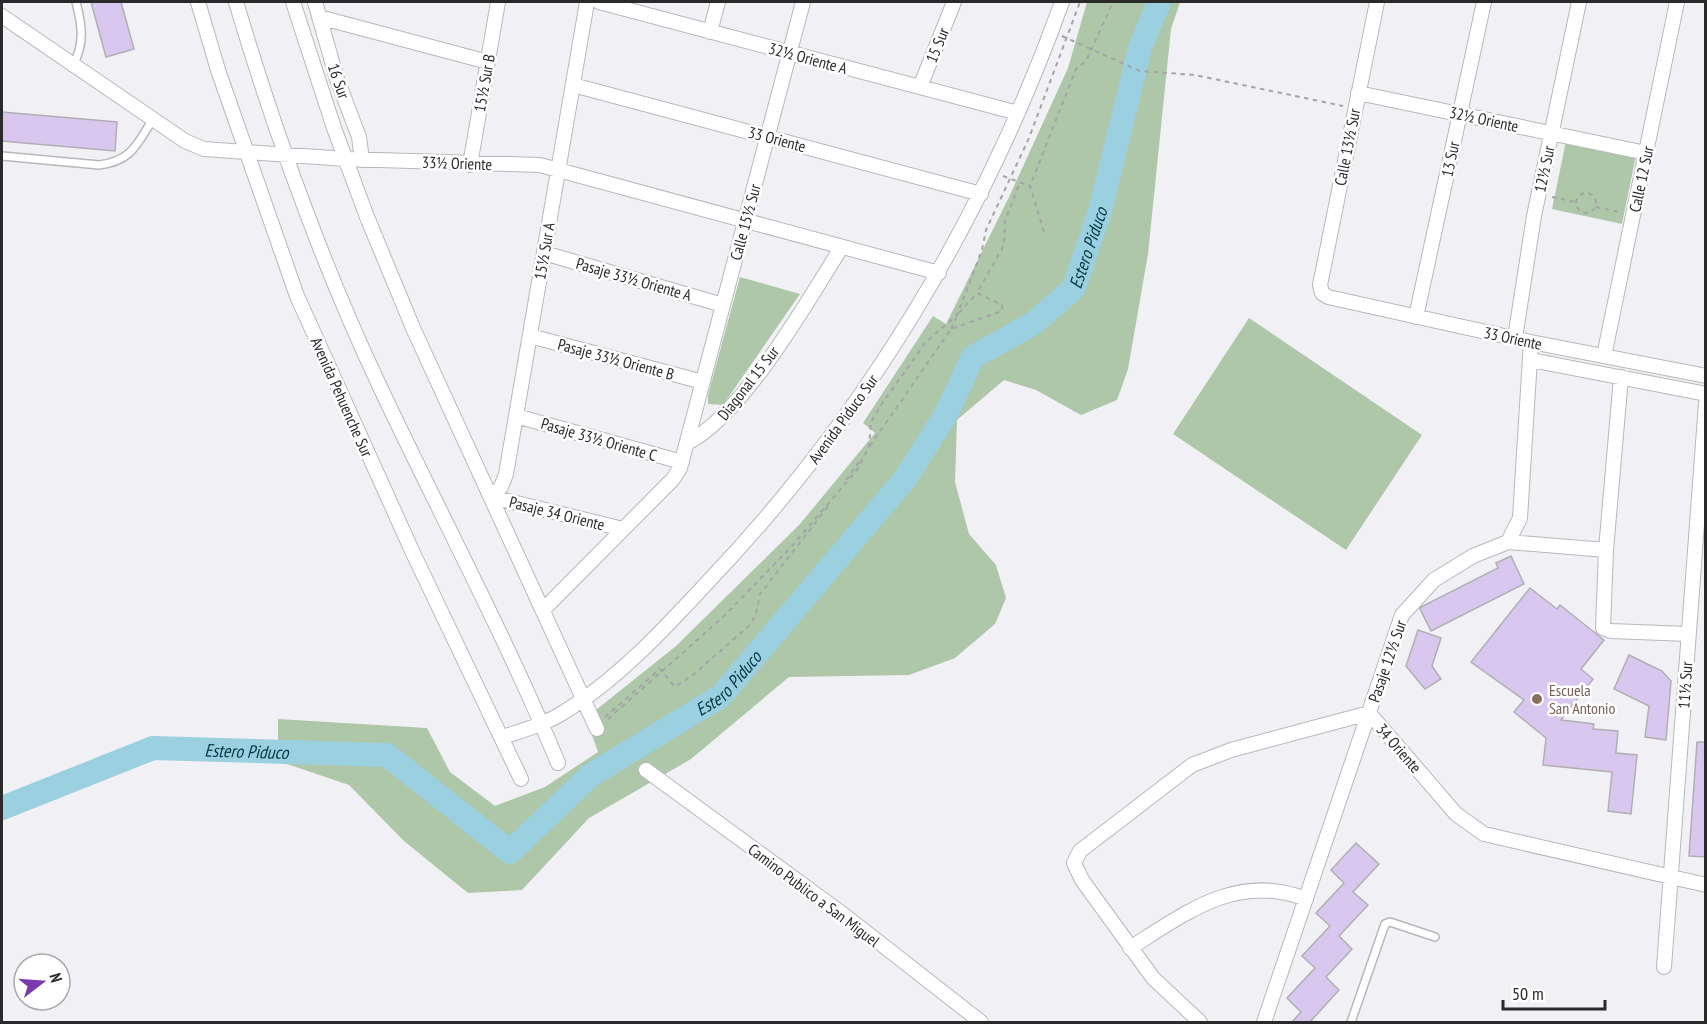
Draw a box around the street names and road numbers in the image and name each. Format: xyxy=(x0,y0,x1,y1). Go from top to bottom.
street label: 15 Sur xyxy=(921,24,953,65)
street label: 32½ Oriente A xyxy=(766,38,850,78)
street label: 15½ Sur B xyxy=(469,53,499,113)
street label: 16 Sur xyxy=(324,61,355,102)
street label: 32½ Oriente xyxy=(1448,102,1520,136)
street label: Calle 13½ Sur xyxy=(1330,106,1364,187)
street label: 33 Oriente xyxy=(746,122,808,156)
street label: 13 Sur xyxy=(1436,139,1464,179)
street label: 12½ Sur xyxy=(1529,143,1559,194)
street label: Calle 12 Sur xyxy=(1624,144,1658,214)
street label: 33½ Oriente xyxy=(422,152,492,174)
street label: Calle 15½ Sur xyxy=(725,181,765,262)
street label: 15½ Sur A xyxy=(529,220,559,281)
street label: Pasaje 33½ Oriente A xyxy=(574,253,694,305)
street label: 33 Oriente xyxy=(1482,322,1544,354)
street label: Avenida Pehuenche Sur xyxy=(307,334,378,461)
street label: Pasaje 33½ Oriente B xyxy=(556,334,676,384)
street label: Diagonal 15 Sur xyxy=(713,341,784,424)
street label: Avenida Piduco Sur xyxy=(804,370,882,468)
street label: Pasaje 33½ Oriente C xyxy=(539,413,659,465)
street label: Pasaje 34 Oriente xyxy=(507,492,607,534)
street label: Pasaje 12½ Sur xyxy=(1364,617,1411,705)
street label: 11½ Sur xyxy=(1673,660,1697,709)
street label: 34 Oriente xyxy=(1372,719,1426,777)
street label: Camino Publico a San Miguel xyxy=(744,839,884,951)

